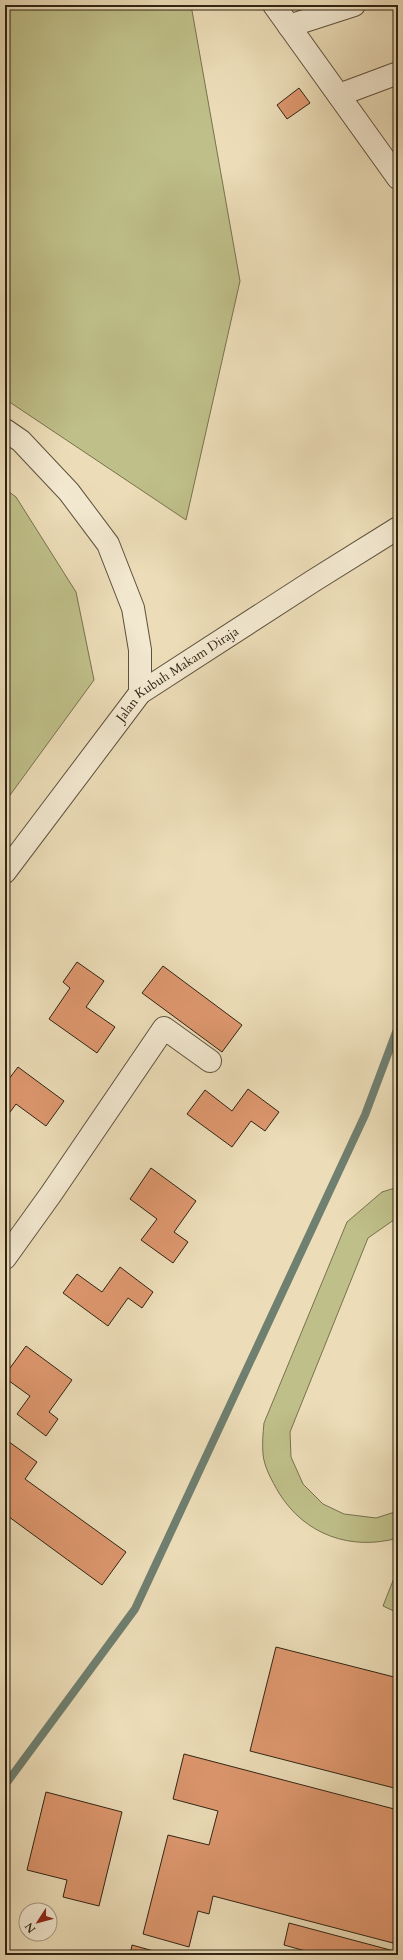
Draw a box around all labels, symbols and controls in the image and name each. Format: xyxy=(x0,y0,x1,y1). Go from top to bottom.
street label: Jalan Kubuh Makam Diraja xyxy=(111,622,243,727)
north arrow xyxy=(18,1902,58,1942)
text: N xyxy=(21,1919,39,1936)

